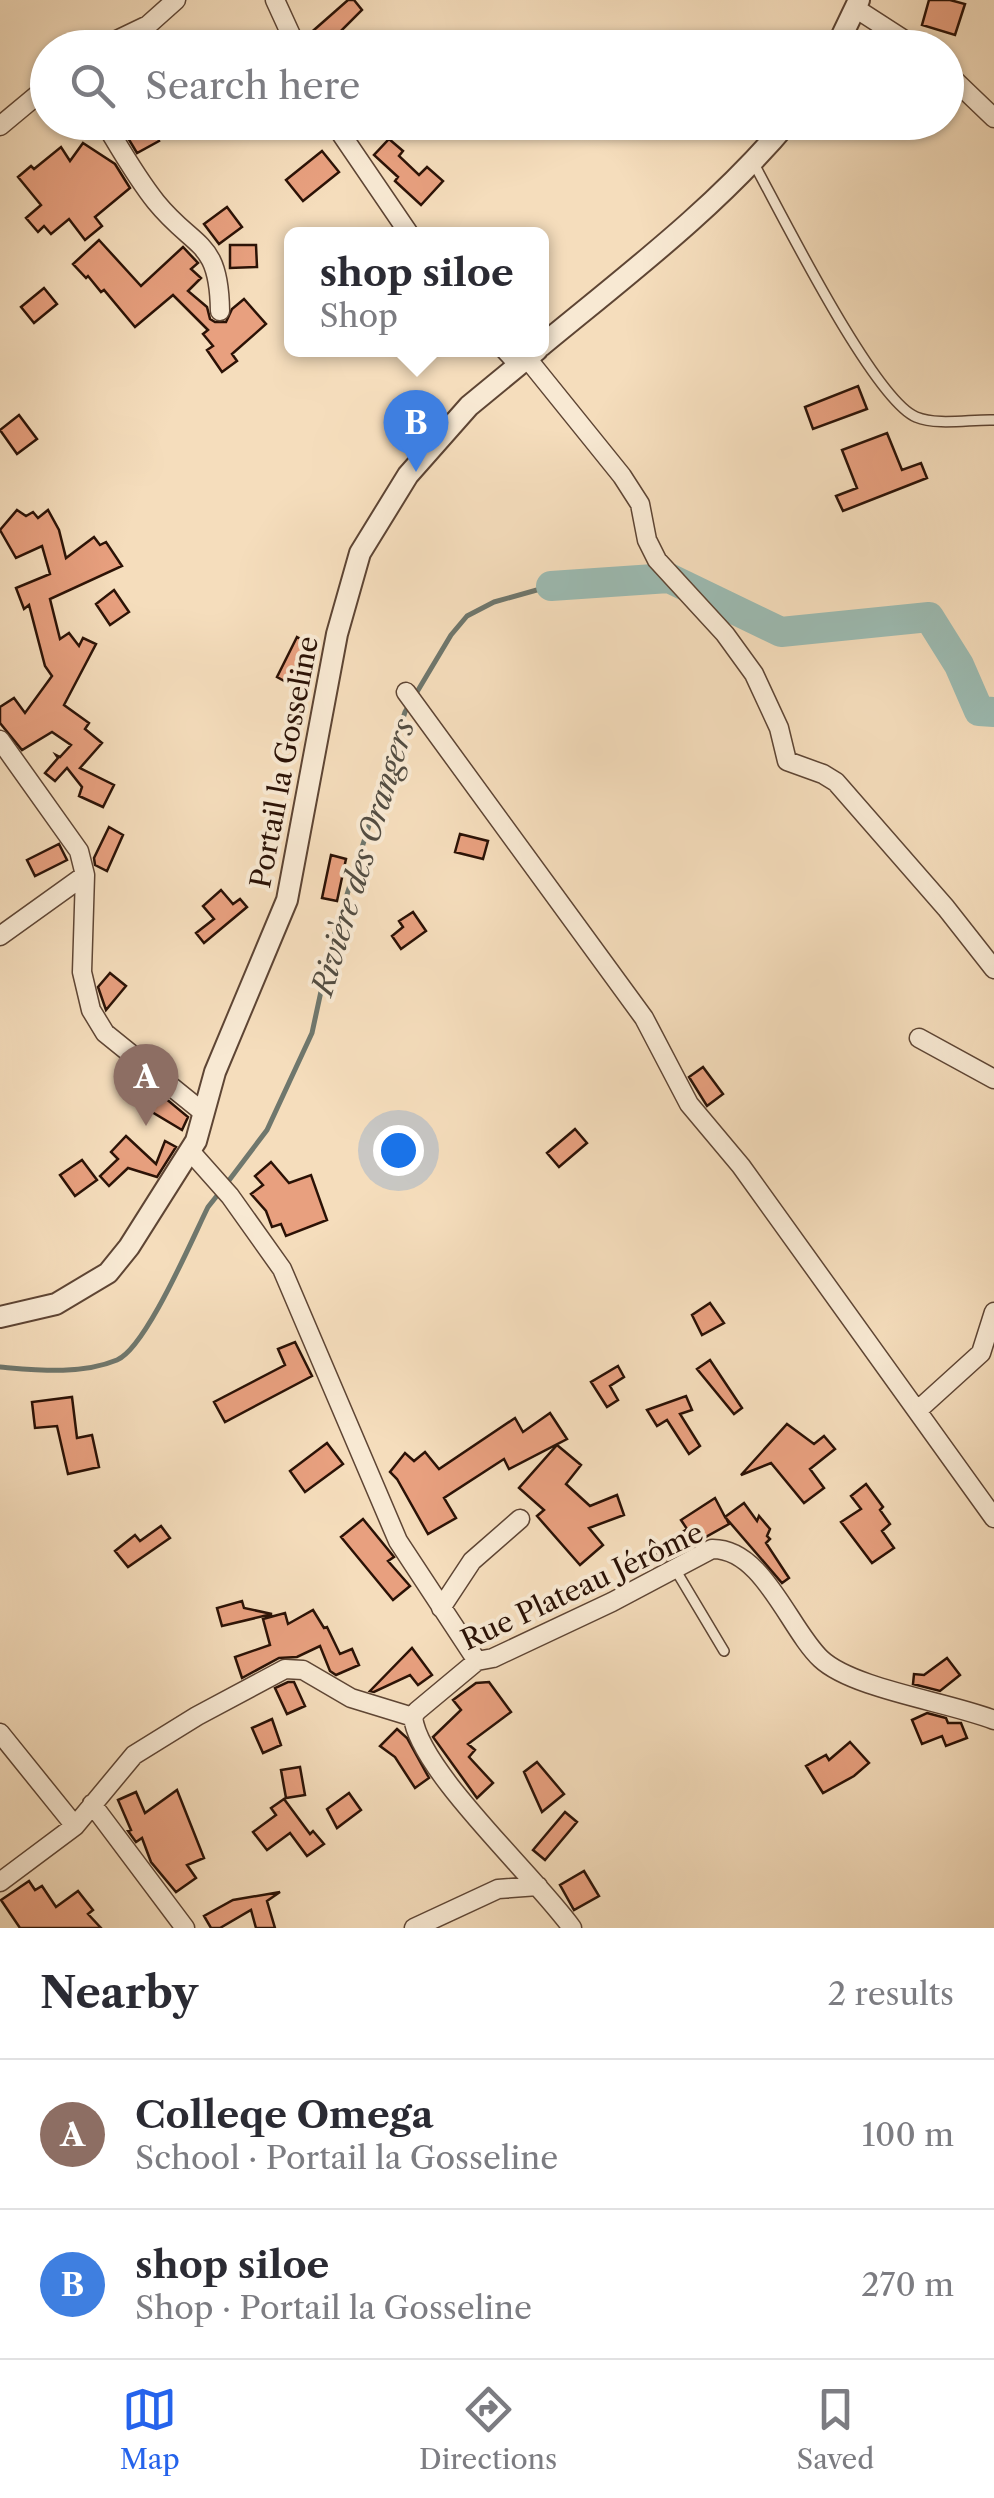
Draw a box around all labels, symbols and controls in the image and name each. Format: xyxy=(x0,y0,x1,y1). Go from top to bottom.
search box xyxy=(30,30,964,140)
icon: search xyxy=(65,58,120,113)
text: Search here xyxy=(145,62,360,109)
popup xyxy=(284,227,549,357)
text: shop siloe xyxy=(319,249,514,296)
text: Shop xyxy=(319,296,398,335)
pin: B xyxy=(384,390,448,472)
street label: Portail la Gosseline xyxy=(243,633,325,891)
water label: Rivière des Orangers xyxy=(303,714,423,1001)
pin: A xyxy=(114,1044,178,1126)
your location xyxy=(373,1125,424,1176)
street label: Rue Plateau Jérôme xyxy=(456,1515,708,1657)
text: Nearby xyxy=(40,1967,198,2019)
text: 2 results xyxy=(828,1974,954,2013)
text: Colleqe Omega xyxy=(135,2091,433,2138)
text: A xyxy=(60,2115,85,2154)
text: 100 m xyxy=(862,2115,954,2154)
text: School · Portail la Gosseline xyxy=(135,2138,558,2177)
text: shop siloe xyxy=(135,2241,329,2288)
text: B xyxy=(61,2265,84,2304)
text: 270 m xyxy=(861,2265,954,2304)
text: Shop · Portail la Gosseline xyxy=(135,2288,532,2327)
tab: Map xyxy=(120,2382,180,2476)
tab: Directions xyxy=(419,2382,557,2476)
tab: Saved xyxy=(797,2382,874,2476)

